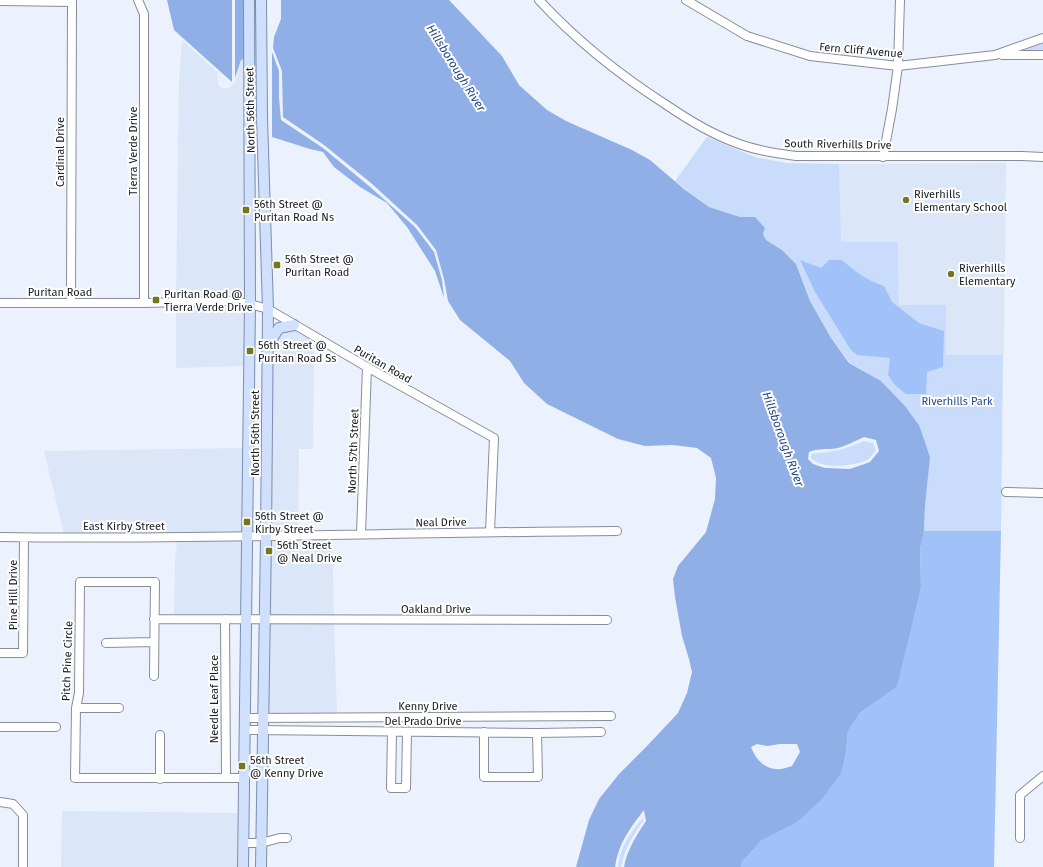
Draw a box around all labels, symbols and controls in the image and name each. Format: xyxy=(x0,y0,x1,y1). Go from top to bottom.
water label: Hillsborough River xyxy=(424,22,489,114)
street label: Fern Cliff Avenue xyxy=(819,40,903,61)
street label: North 56th Street xyxy=(243,67,258,153)
street label: Tierra Verde Drive xyxy=(127,107,140,195)
street label: Cardinal Drive xyxy=(54,117,67,187)
street label: South Riverhills Drive xyxy=(784,137,892,152)
place label: Riverhills Elementary School xyxy=(914,188,1007,214)
marker: Riverhills Elementary School xyxy=(901,195,911,205)
place label: 56th Street @ Puritan Road Ns xyxy=(254,198,334,224)
marker: 56th Street @ Puritan Road Ns xyxy=(241,205,251,215)
place label: 56th Street @ Puritan Road xyxy=(285,253,354,279)
marker: 56th Street @ Puritan Road xyxy=(272,260,282,270)
place label: Riverhills Elementary xyxy=(959,262,1016,288)
marker: Riverhills Elementary xyxy=(946,269,956,279)
street label: Puritan Road xyxy=(28,286,92,299)
place label: Puritan Road @ Tierra Verde Drive xyxy=(164,288,253,314)
marker: Puritan Road @ Tierra Verde Drive xyxy=(151,295,161,305)
place label: 56th Street @ Puritan Road Ss xyxy=(258,339,337,365)
street label: Puritan Road xyxy=(352,343,414,386)
marker: 56th Street @ Puritan Road Ss xyxy=(245,346,255,356)
street label: North 56th Street xyxy=(249,390,262,476)
water label: Hillsborough River xyxy=(759,390,807,489)
park label: Riverhills Park xyxy=(921,395,993,408)
street label: North 57th Street xyxy=(346,408,361,494)
place label: 56th Street @ Kirby Street xyxy=(255,510,324,536)
street label: Neal Drive xyxy=(415,516,467,529)
marker: 56th Street @ Kirby Street xyxy=(242,517,252,527)
street label: East Kirby Street xyxy=(83,520,165,533)
place label: 56th Street @ Neal Drive xyxy=(277,539,342,565)
marker: 56th Street @ Neal Drive xyxy=(264,546,274,556)
street label: Pine Hill Drive xyxy=(7,560,20,630)
street label: Oakland Drive xyxy=(401,603,471,616)
street label: Pitch Pine Circle xyxy=(60,621,75,701)
street label: Needle Leaf Place xyxy=(208,655,221,743)
street label: Kenny Drive xyxy=(398,700,458,713)
street label: Del Prado Drive xyxy=(385,715,461,728)
place label: 56th Street @ Kenny Drive xyxy=(250,754,323,780)
marker: 56th Street @ Kenny Drive xyxy=(237,761,247,771)

